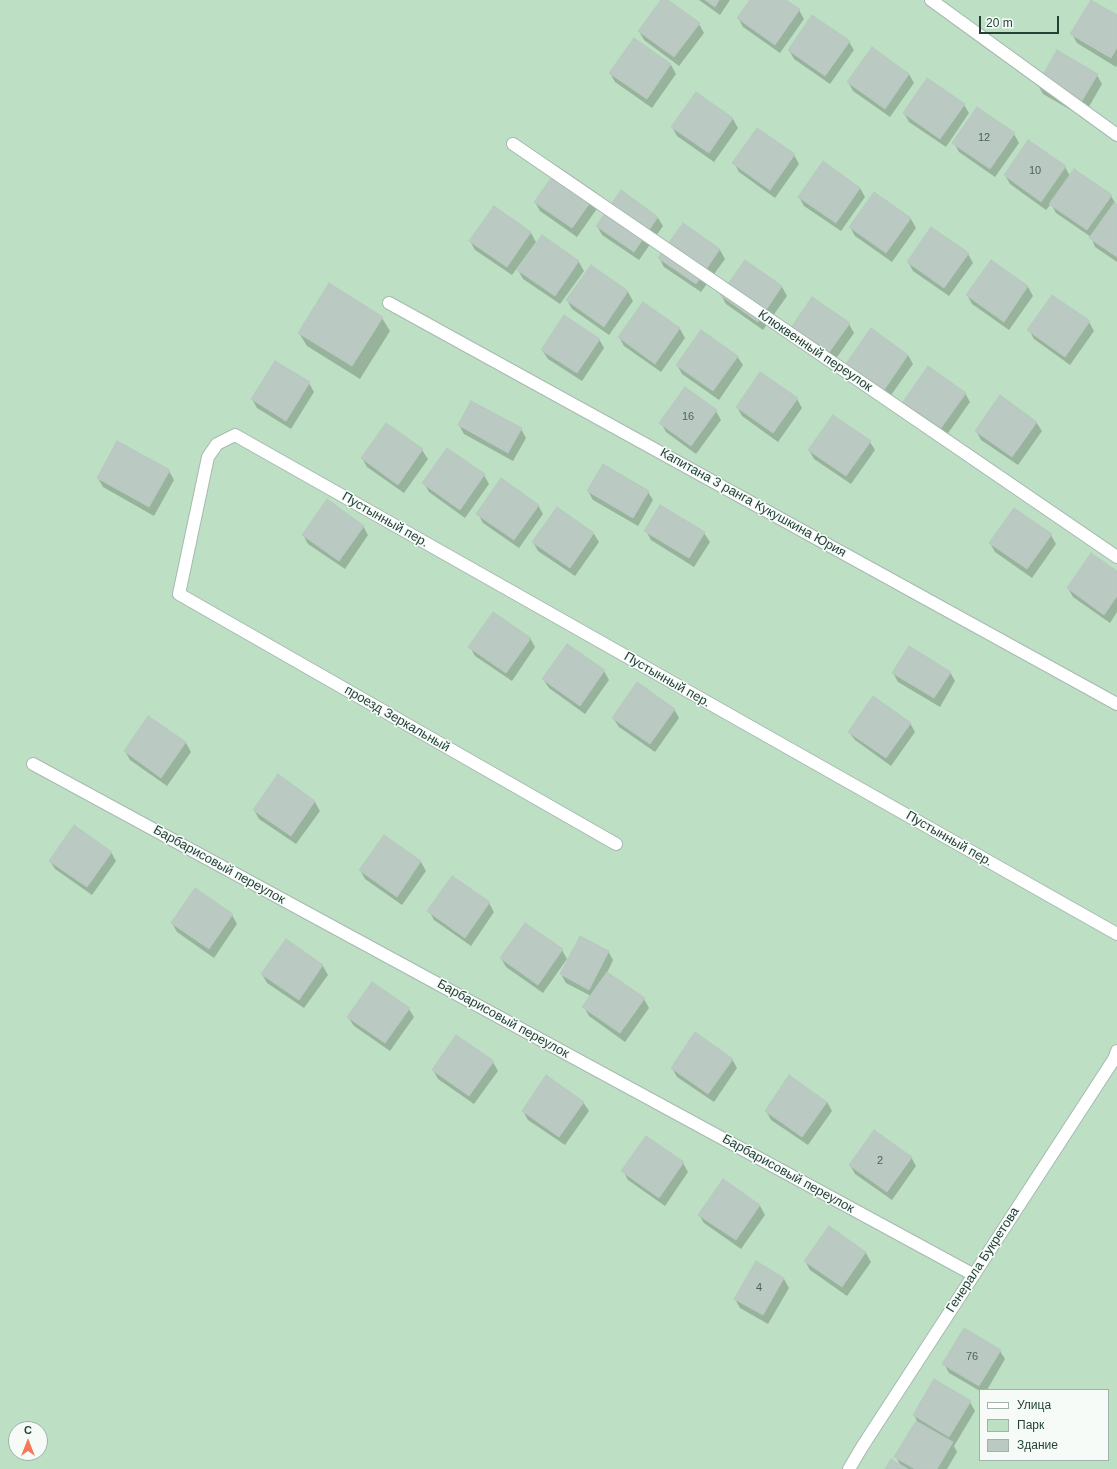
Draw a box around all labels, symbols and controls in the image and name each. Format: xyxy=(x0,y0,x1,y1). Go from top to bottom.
scale bar xyxy=(981,8,1061,34)
text: 20 m xyxy=(986,16,1013,30)
house number: 12 xyxy=(978,131,990,145)
house number: 10 xyxy=(1029,164,1041,178)
street label: Клюквенный переулок xyxy=(755,307,875,395)
house number: 16 xyxy=(682,410,694,424)
street label: Капитана 3 ранга Кукушкина Юрия xyxy=(657,445,849,561)
street label: Пустынный пер. xyxy=(339,489,431,551)
street label: Пустынный пер. xyxy=(621,649,713,711)
street label: проезд Зеркальный xyxy=(342,683,452,755)
street label: Пустынный пер. xyxy=(903,808,995,870)
street label: Барбарисовый переулок xyxy=(150,822,288,908)
street label: Барбарисовый переулок xyxy=(434,976,572,1062)
street label: Барбарисовый переулок xyxy=(719,1131,857,1217)
house number: 2 xyxy=(877,1154,883,1168)
street label: Генерала Букретова xyxy=(943,1205,1023,1315)
house number: 4 xyxy=(756,1281,762,1295)
house number: 76 xyxy=(966,1350,978,1364)
legend xyxy=(979,1389,1109,1461)
text: Улица xyxy=(1017,1398,1051,1412)
text: Парк xyxy=(1017,1418,1044,1432)
north arrow xyxy=(8,1421,48,1461)
text: С xyxy=(24,1424,32,1436)
text: Здание xyxy=(1017,1438,1058,1452)

